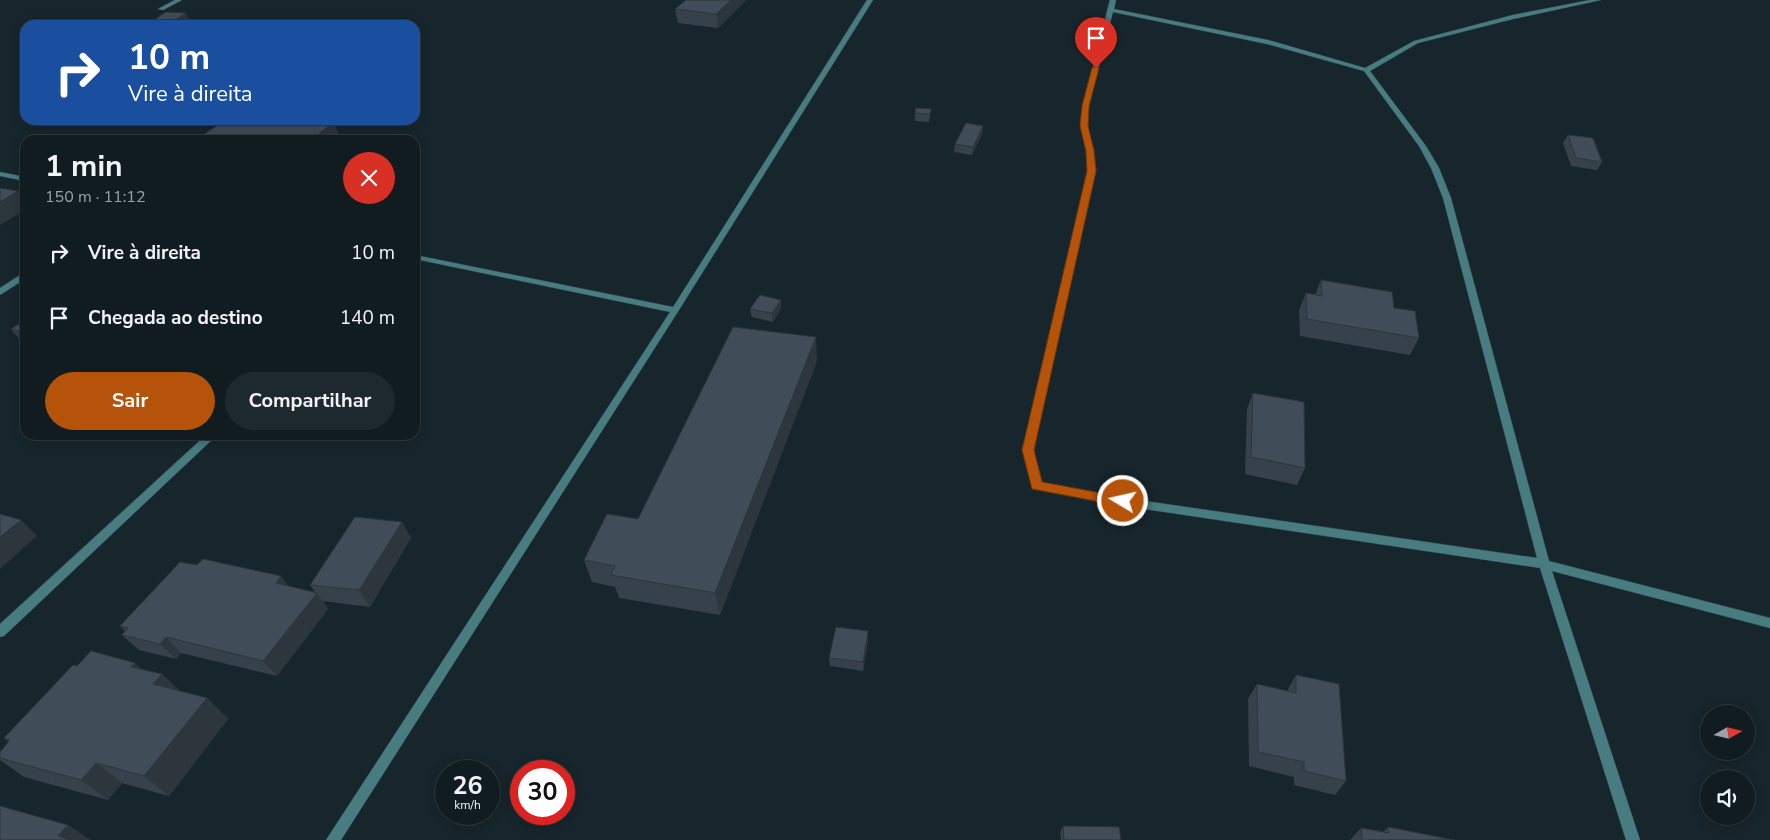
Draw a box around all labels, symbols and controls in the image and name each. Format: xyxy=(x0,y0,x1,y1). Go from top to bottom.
pin xyxy=(1075,17,1117,68)
icon: arrive xyxy=(1082,24,1110,52)
text: 10 m xyxy=(128,34,210,81)
icon: right xyxy=(45,40,110,105)
text: Vire à direita xyxy=(128,79,253,109)
text: 1 min xyxy=(45,146,123,187)
button: close xyxy=(343,152,395,204)
text: 150 m · 11:12 xyxy=(45,186,146,208)
icon: right xyxy=(45,239,73,267)
text: Vire à direita xyxy=(88,240,201,266)
text: 10 m xyxy=(351,240,395,266)
icon: arrive xyxy=(45,304,73,332)
text: Chegada ao destino xyxy=(88,305,263,331)
text: 140 m xyxy=(340,305,395,331)
button: Sair xyxy=(45,372,215,430)
button: Compartilhar xyxy=(225,372,395,430)
position arrow xyxy=(1096,474,1148,526)
north arrow xyxy=(1700,705,1755,760)
map controls xyxy=(1700,705,1755,825)
speed limit sign: 30 xyxy=(510,760,575,825)
text: 26 xyxy=(452,769,483,803)
button: sound xyxy=(1700,770,1755,825)
text: km/h xyxy=(454,797,481,813)

